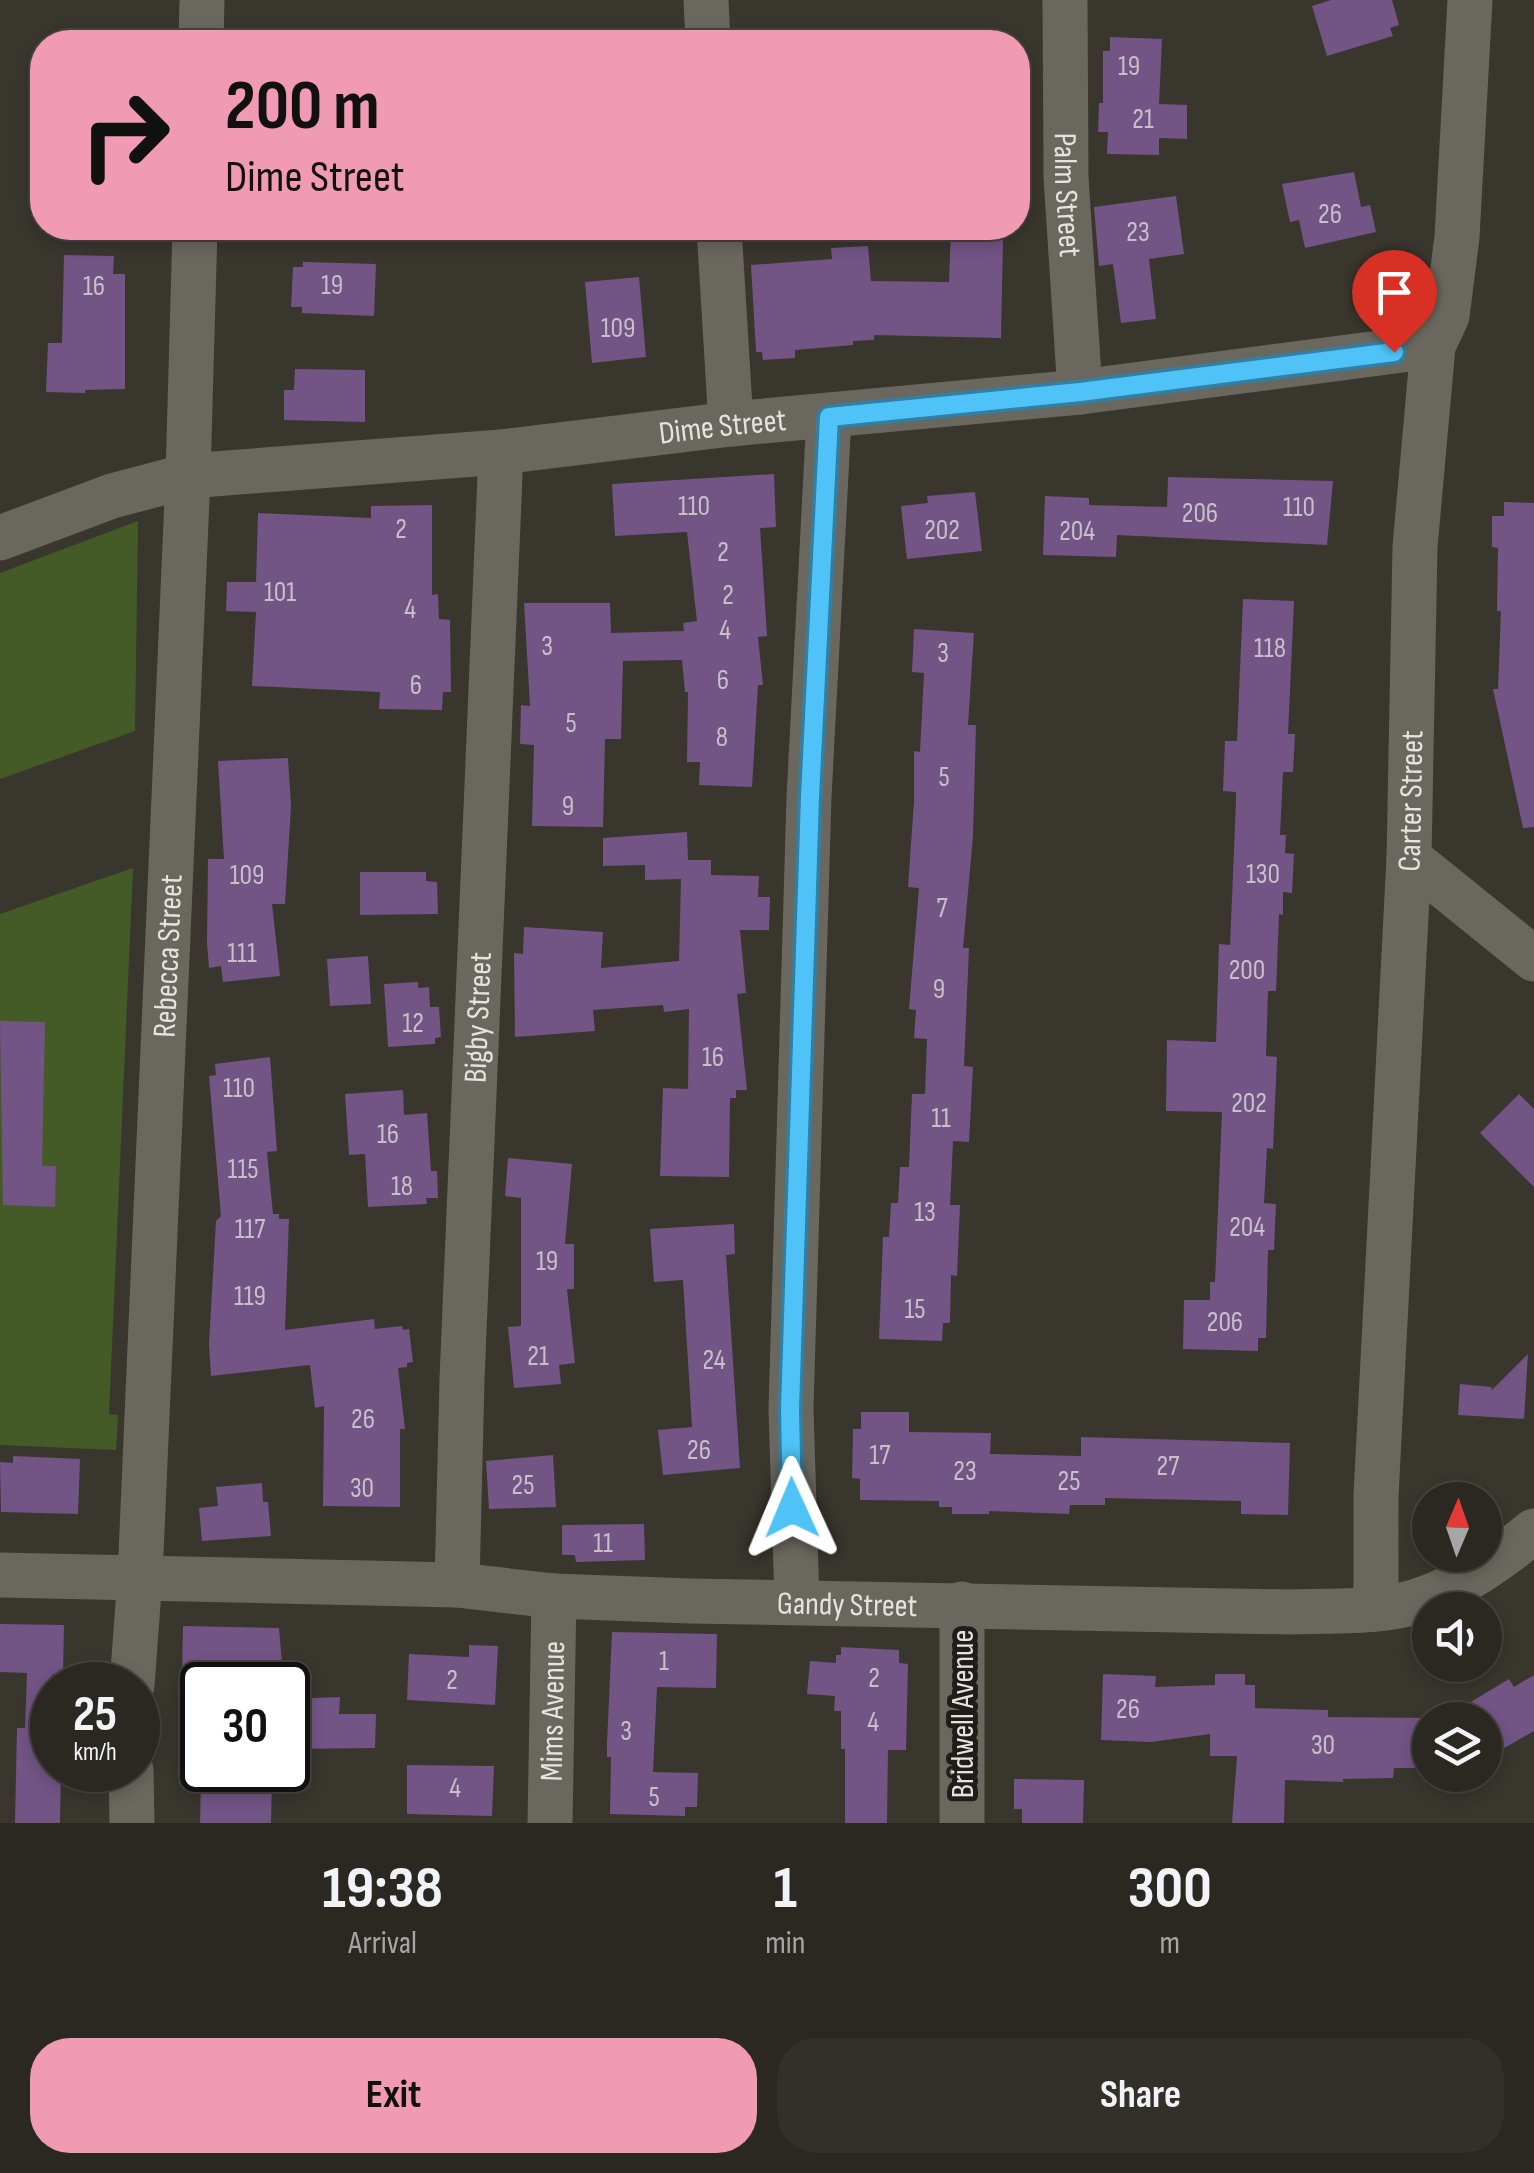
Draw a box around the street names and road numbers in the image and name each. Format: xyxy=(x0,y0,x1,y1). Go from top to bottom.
street label: Palm Street xyxy=(1045,133,1089,258)
street label: Dime Street xyxy=(657,401,788,454)
street label: Carter Street xyxy=(1390,730,1432,872)
street label: Rebecca Street xyxy=(146,873,192,1038)
street label: Bigby Street xyxy=(456,951,501,1084)
street label: Gandy Street xyxy=(777,1585,918,1626)
street label: Bridwell Avenue xyxy=(944,1630,983,1798)
street label: Mims Avenue xyxy=(533,1641,574,1782)

